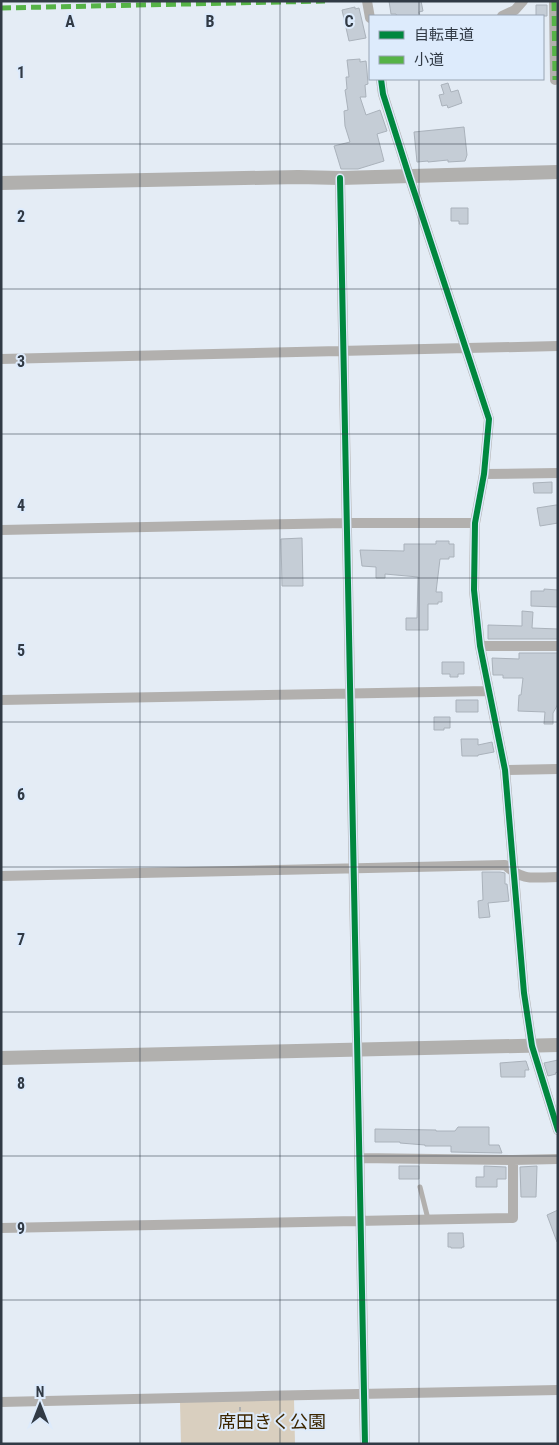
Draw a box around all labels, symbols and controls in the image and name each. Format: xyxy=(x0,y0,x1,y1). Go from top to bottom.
text: A xyxy=(65,12,75,31)
text: B xyxy=(206,12,215,31)
text: C xyxy=(344,12,354,31)
legend xyxy=(369,15,544,80)
text: 自転車道 xyxy=(414,26,474,44)
text: 小道 xyxy=(414,51,444,69)
text: 1 xyxy=(17,63,25,82)
text: 2 xyxy=(17,207,25,226)
text: 3 xyxy=(17,352,25,371)
text: 4 xyxy=(17,496,25,515)
text: 5 xyxy=(17,641,25,660)
text: 6 xyxy=(17,785,25,804)
text: 7 xyxy=(17,930,25,949)
text: 8 xyxy=(17,1074,25,1093)
text: 9 xyxy=(17,1219,25,1238)
north arrow xyxy=(15,1380,65,1430)
text: N xyxy=(36,1384,44,1400)
park label: 席田きく公園 xyxy=(218,1411,326,1432)

